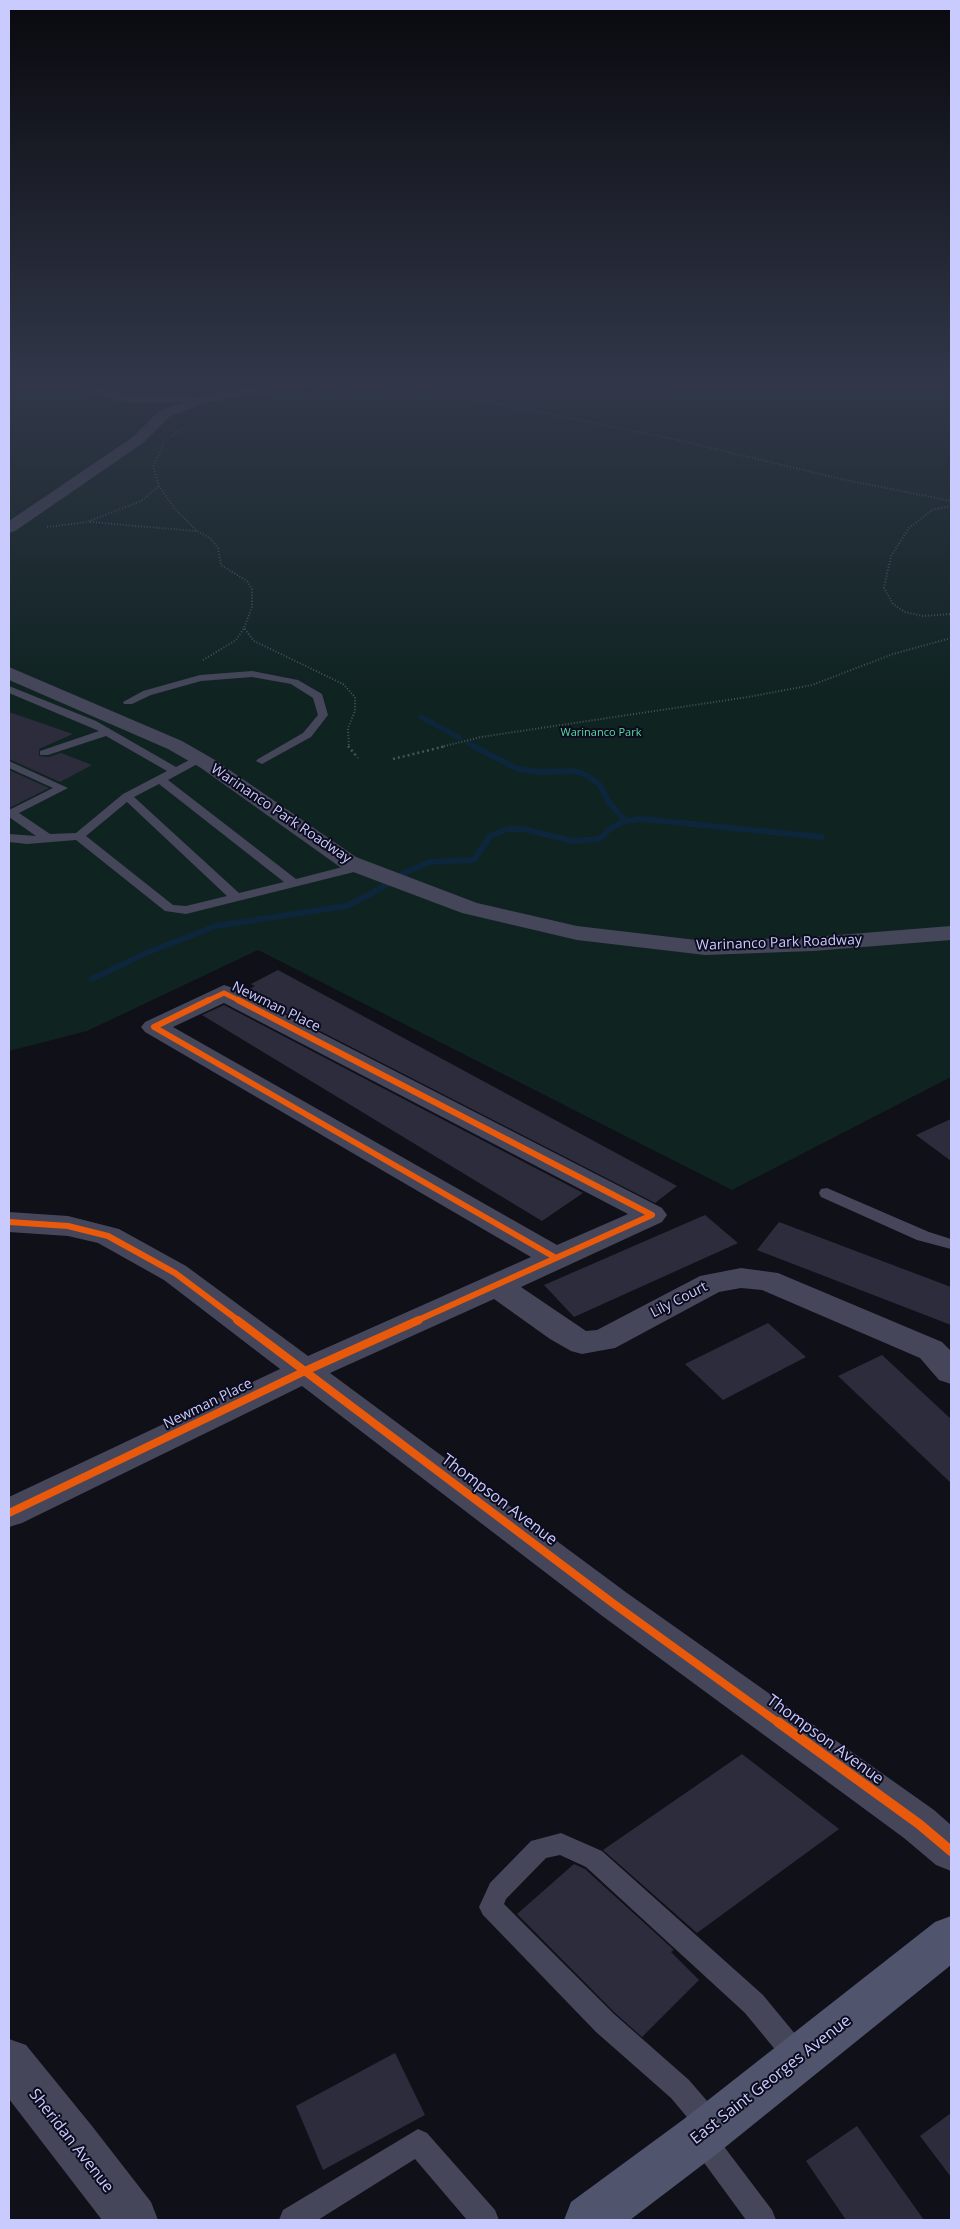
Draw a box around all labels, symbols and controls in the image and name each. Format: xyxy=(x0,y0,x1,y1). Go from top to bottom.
park label: Warinanco Park xyxy=(561,726,641,740)
street label: Warinanco Park Roadway xyxy=(208,761,354,867)
street label: Warinanco Park Roadway xyxy=(696,932,862,954)
street label: Newman Place xyxy=(229,978,323,1036)
street label: Lily Court xyxy=(648,1279,710,1321)
street label: Newman Place xyxy=(161,1375,255,1433)
street label: Thompson Avenue xyxy=(437,1450,561,1550)
street label: Thompson Avenue xyxy=(763,1691,887,1789)
street label: East Saint Georges Avenue xyxy=(687,2011,855,2149)
street label: Sheridan Avenue xyxy=(24,2085,118,2197)

